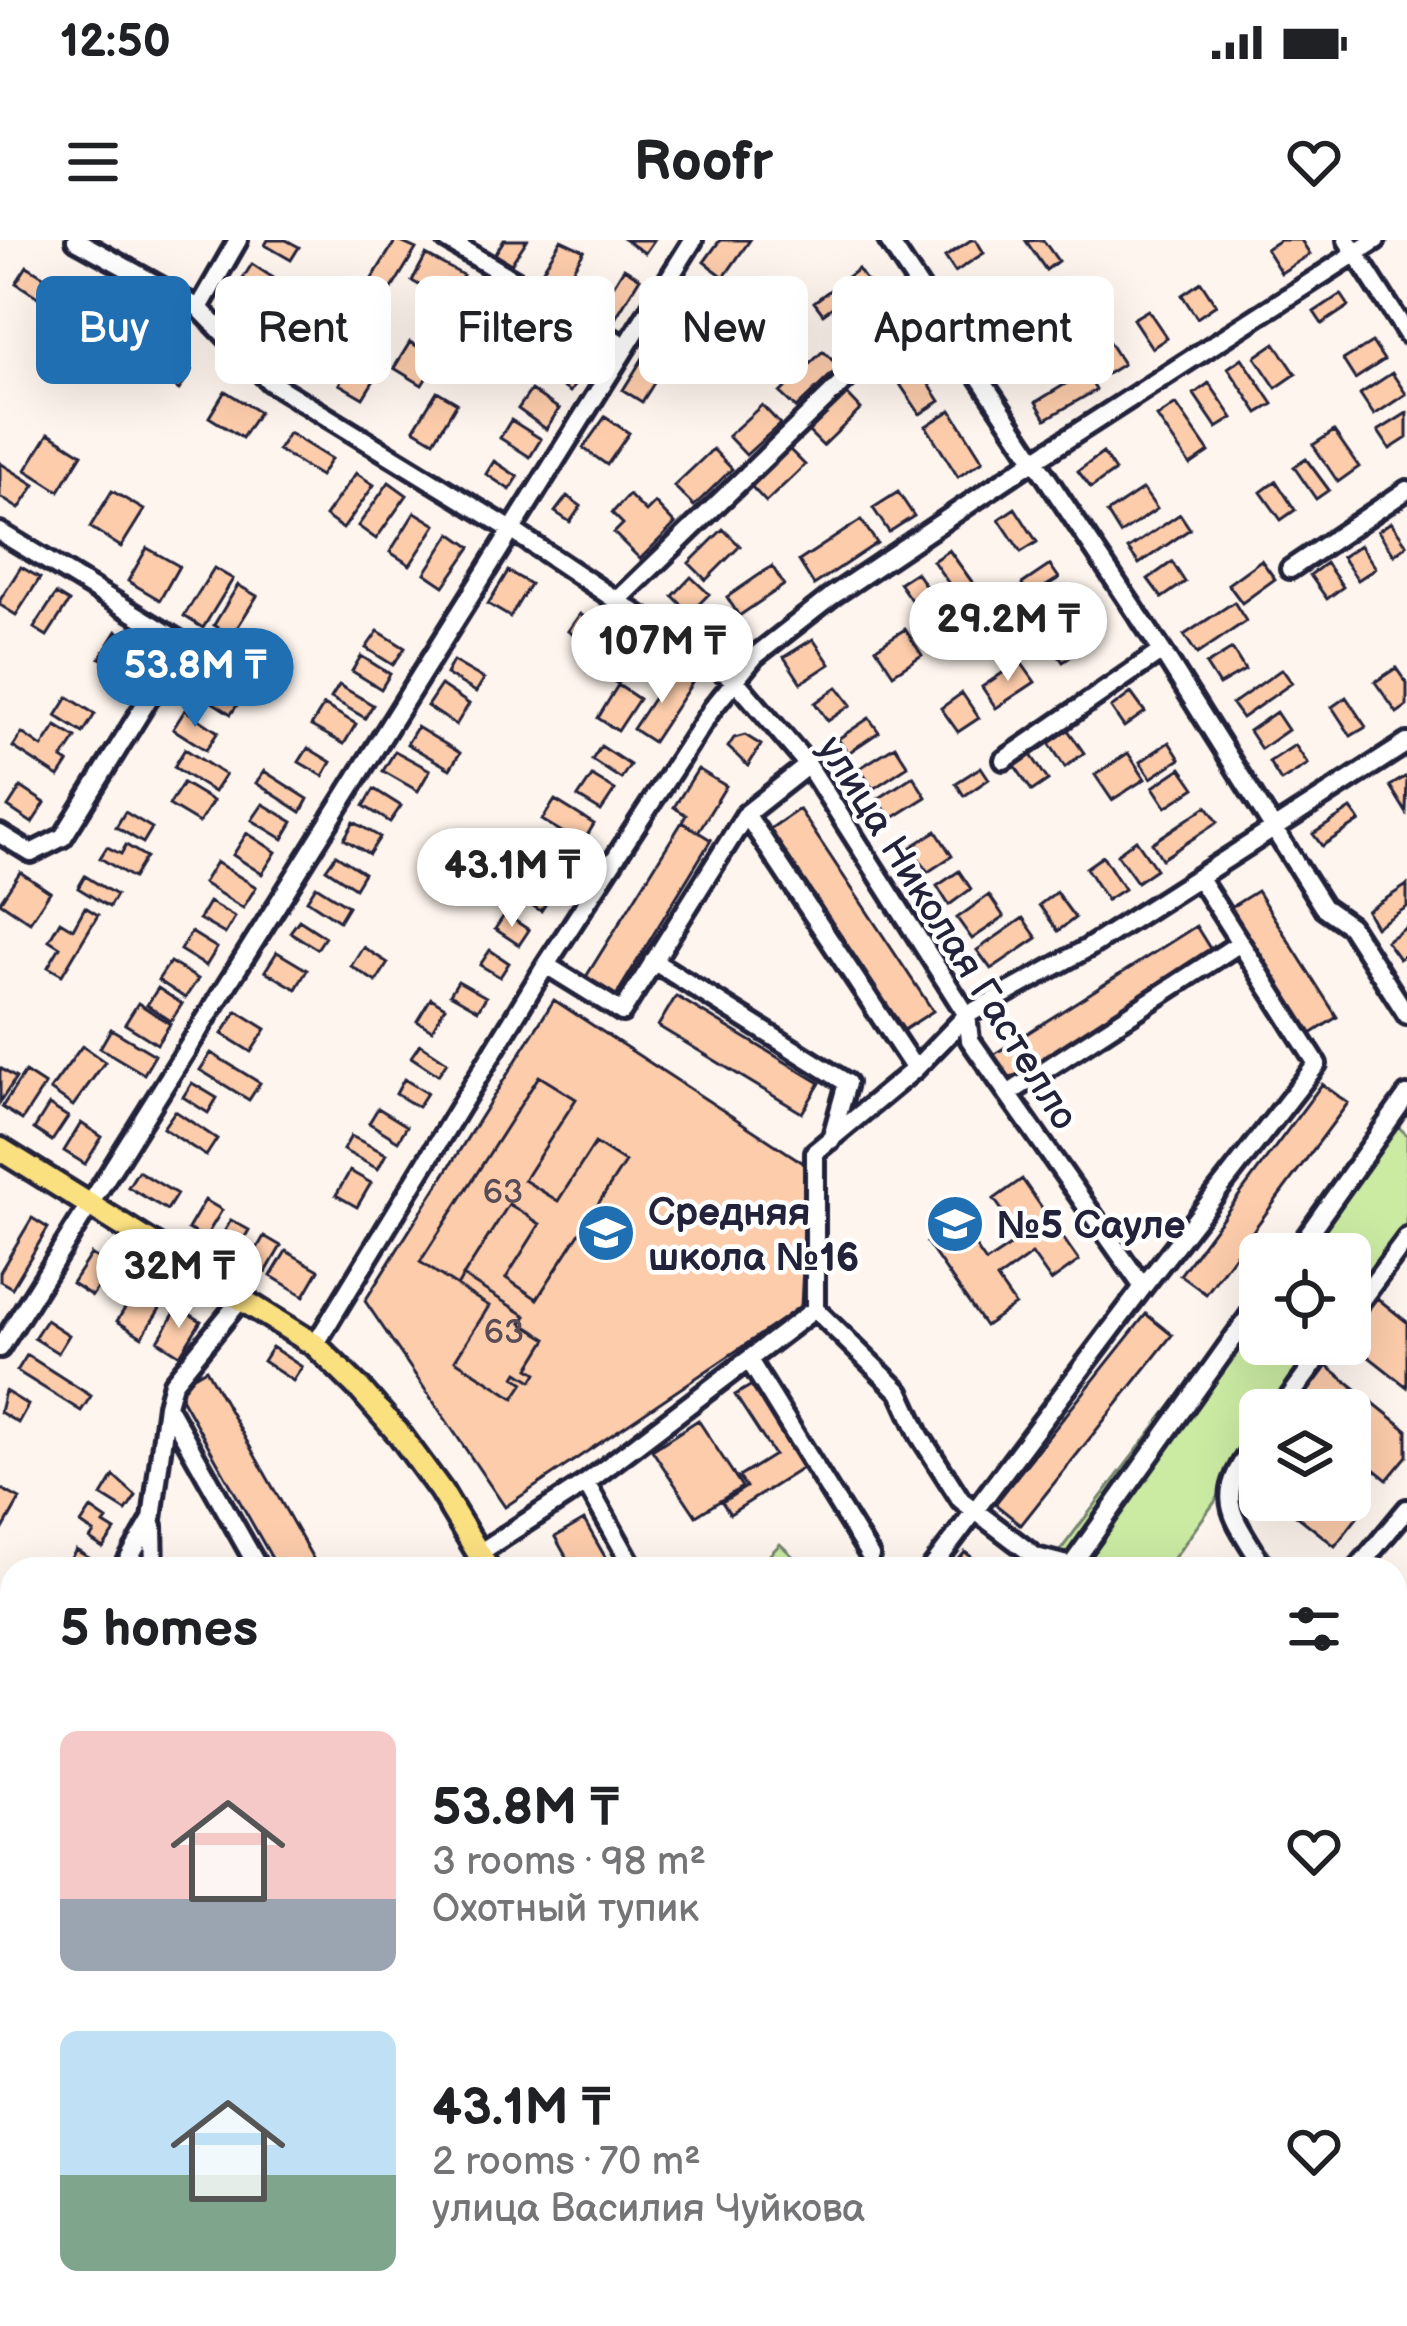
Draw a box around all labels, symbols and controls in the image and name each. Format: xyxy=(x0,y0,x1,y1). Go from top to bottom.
text: 12:50 xyxy=(60,15,171,70)
icon: menu xyxy=(60,129,126,195)
icon: heart xyxy=(1281,129,1347,195)
text: Roofr xyxy=(634,130,773,195)
chip: Buy xyxy=(36,276,191,384)
chip: Rent xyxy=(215,276,391,384)
chip: Filters xyxy=(415,276,615,384)
chip: New xyxy=(639,276,808,384)
chip: Apartment xyxy=(832,276,1114,384)
pin: 29.2M ₸ xyxy=(897,582,1119,684)
text: 29.2M ₸ xyxy=(936,597,1080,644)
pin: 107M ₸ xyxy=(564,604,760,706)
text: 107M ₸ xyxy=(598,619,726,666)
pin: 53.8M ₸ xyxy=(84,628,306,730)
text: 53.8M ₸ xyxy=(124,643,266,690)
street label: улица Николая Гастелло xyxy=(806,728,1087,1139)
pin: 43.1M ₸ xyxy=(401,828,623,930)
text: 43.1M ₸ xyxy=(444,843,580,890)
house number: 63 xyxy=(483,1173,523,1213)
place label: Средняя школа №16 xyxy=(648,1190,859,1282)
school or university icon: №5 Сауле xyxy=(924,1193,986,1255)
school or university icon: Средняя школа №16 xyxy=(575,1202,637,1264)
place label: №5 Сауле xyxy=(997,1203,1185,1250)
pin: 32M ₸ xyxy=(95,1229,263,1331)
map controls xyxy=(1239,1233,1371,1521)
button: locate xyxy=(1239,1233,1371,1365)
text: 32M ₸ xyxy=(123,1244,235,1291)
house number: 63 xyxy=(484,1313,524,1353)
button: layers xyxy=(1239,1389,1371,1521)
icon: filters xyxy=(1281,1596,1347,1662)
text: 5 homes xyxy=(60,1599,258,1660)
text: 53.8M ₸ xyxy=(432,1778,619,1839)
icon: home xyxy=(156,1779,300,1923)
icon: heart xyxy=(1281,1818,1347,1884)
text: 3 rooms · 98 m² xyxy=(432,1839,706,1886)
text: Охотный тупик xyxy=(432,1886,699,1933)
text: 43.1M ₸ xyxy=(432,2078,610,2139)
icon: home xyxy=(156,2079,300,2223)
icon: heart xyxy=(1281,2118,1347,2184)
text: 2 rooms · 70 m² xyxy=(432,2139,701,2186)
text: улица Василия Чуйкова xyxy=(432,2186,865,2233)

